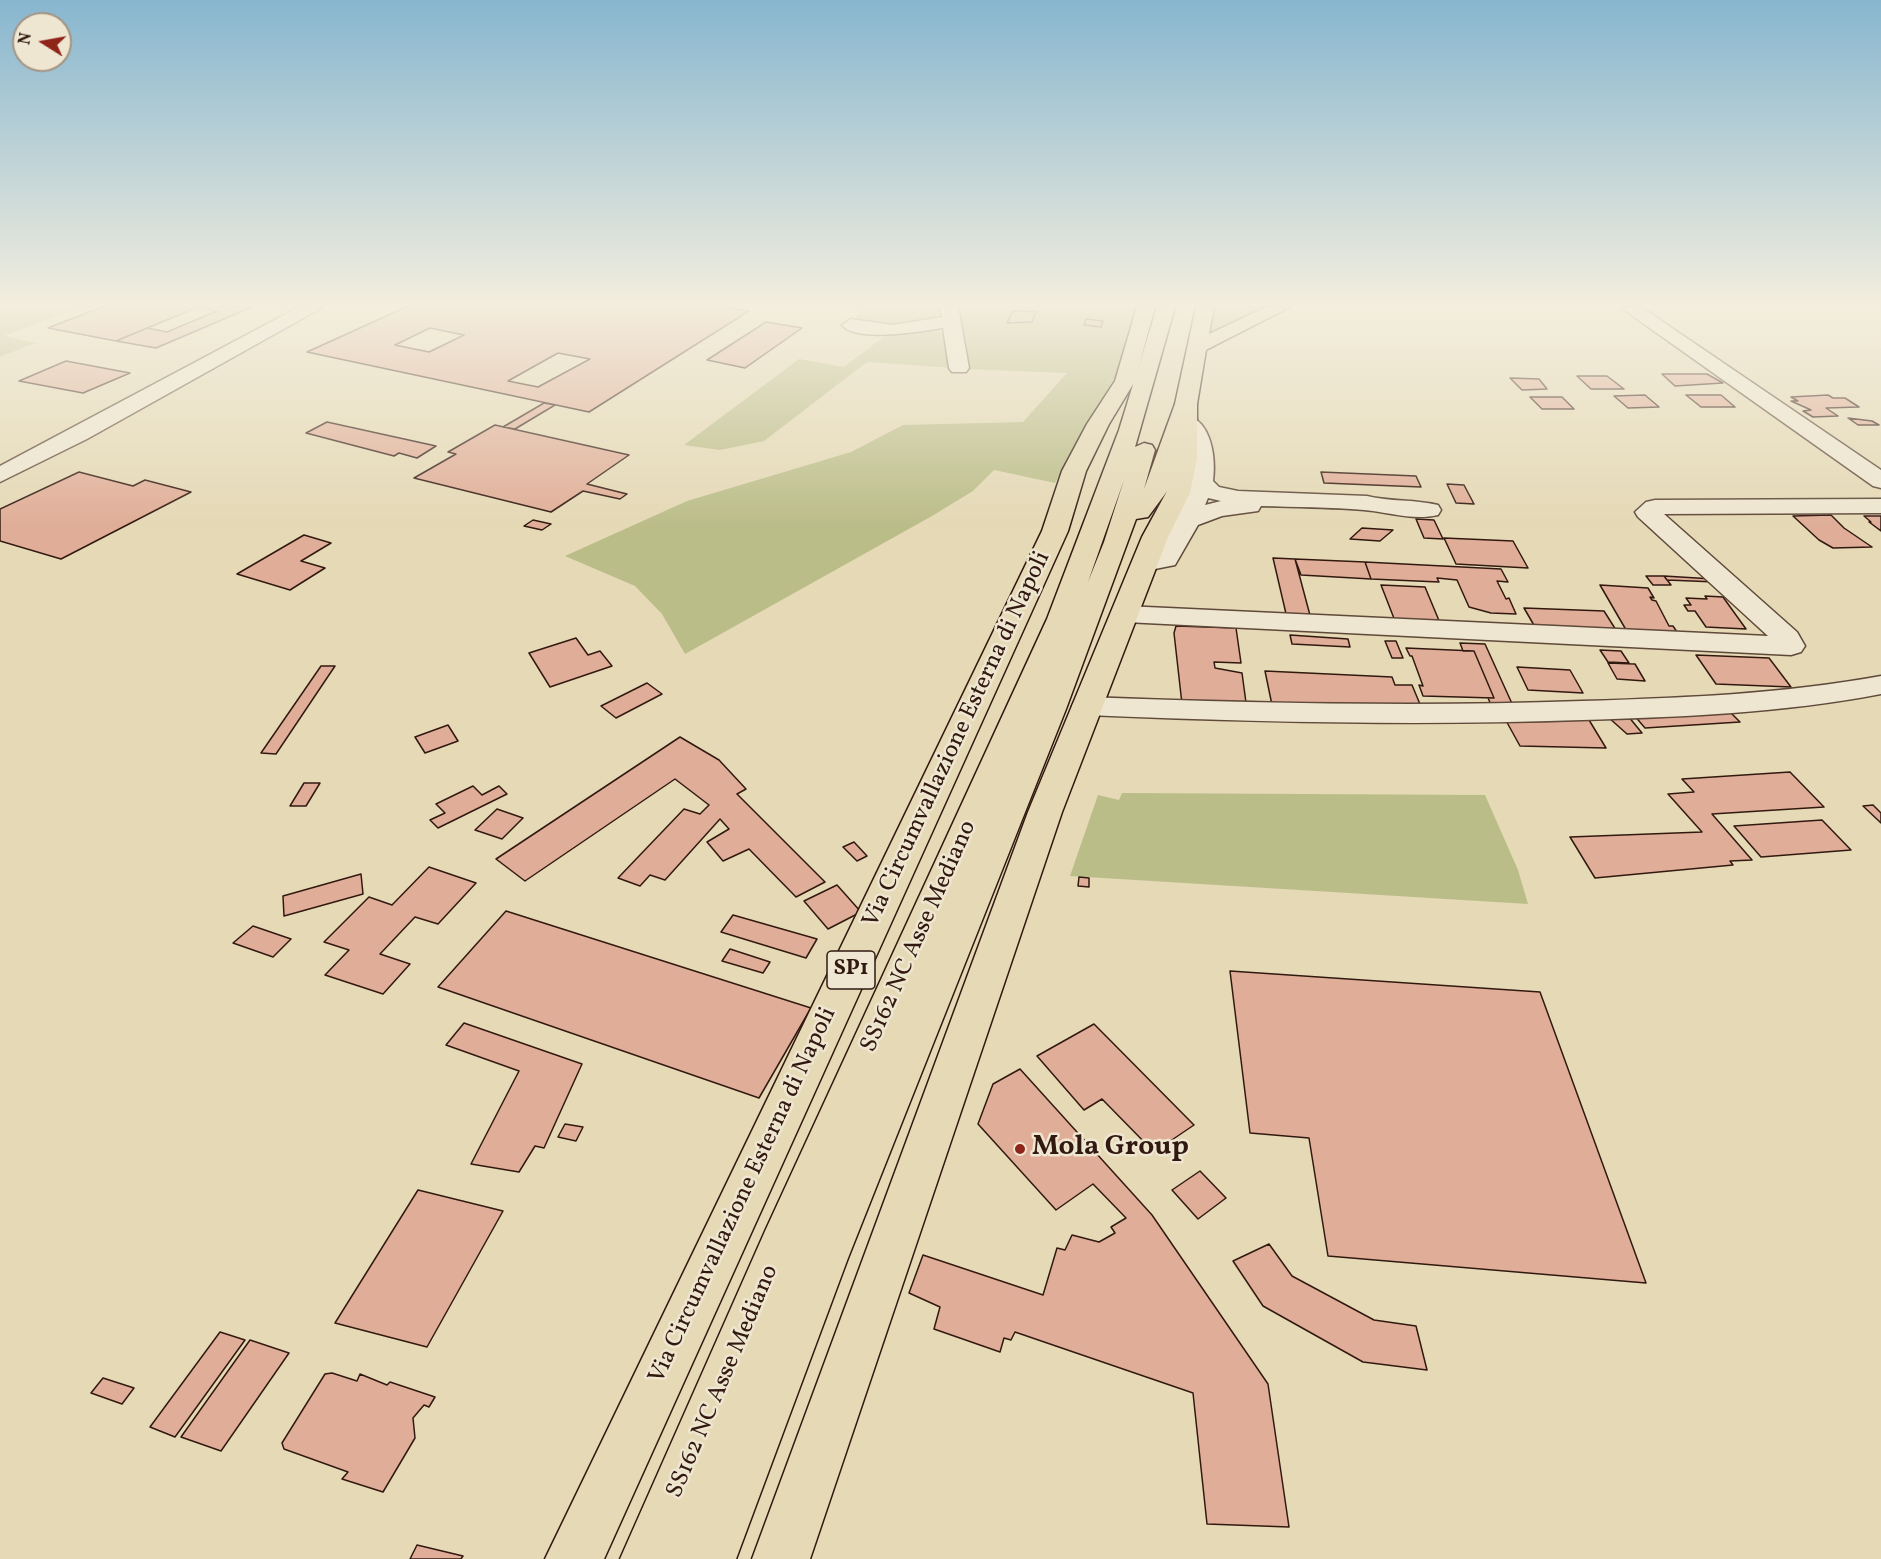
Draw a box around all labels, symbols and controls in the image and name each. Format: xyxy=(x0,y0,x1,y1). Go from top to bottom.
north arrow xyxy=(12,12,72,72)
text: N xyxy=(14,31,38,47)
street label: Via Circumvallazione Esterna di Napoli xyxy=(858,547,1058,933)
street label: SS162 NC Asse Mediano xyxy=(856,817,984,1057)
road number: SP1 xyxy=(827,951,875,989)
street label: Via Circumvallazione Esterna di Napoli xyxy=(644,1003,844,1389)
place label: Mola Group xyxy=(1032,1132,1189,1166)
marker: Mola Group xyxy=(1013,1142,1027,1156)
street label: SS162 NC Asse Mediano xyxy=(662,1261,786,1503)

